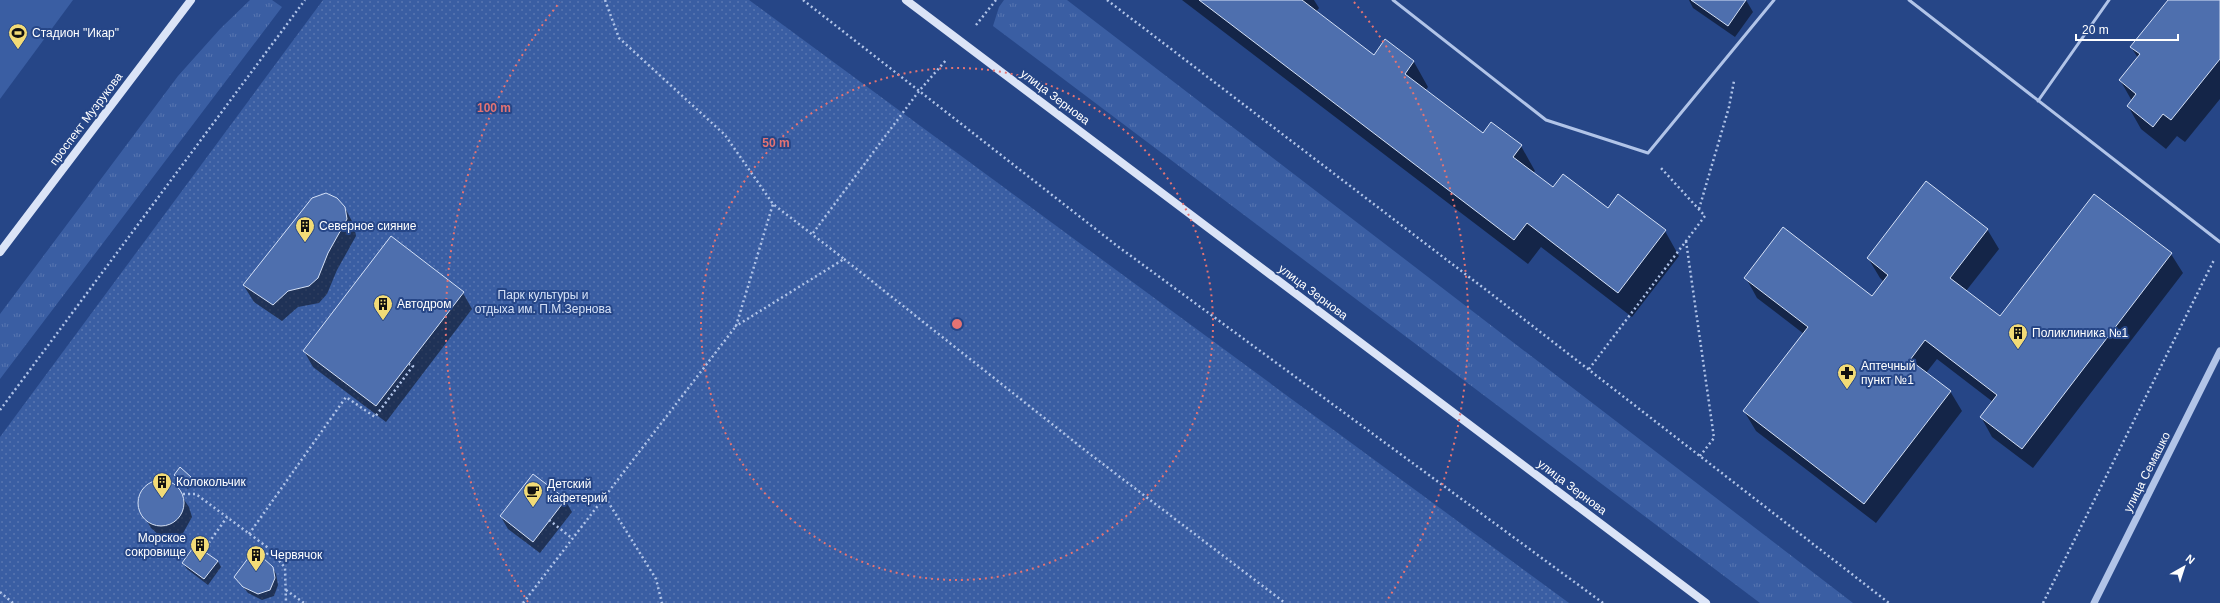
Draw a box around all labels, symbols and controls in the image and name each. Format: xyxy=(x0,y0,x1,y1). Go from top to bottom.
scale bar xyxy=(2076,16,2178,42)
sports icon: Стадион "Икар" xyxy=(7,22,29,50)
text: 20 m xyxy=(2082,23,2109,37)
place label: Стадион "Икар" xyxy=(32,26,119,40)
street label: улица Зернова xyxy=(1018,66,1093,128)
street label: проспект Музрукова xyxy=(47,70,126,168)
text: 100 m xyxy=(477,101,511,115)
text: 50 m xyxy=(762,136,790,150)
building icon: Северное сияние xyxy=(294,215,316,243)
place label: Северное сияние xyxy=(319,219,417,233)
street label: улица Зернова xyxy=(1276,261,1351,323)
park label: Парк культуры и отдыха им. П.М.Зернова xyxy=(475,288,612,316)
building icon: Автодром xyxy=(372,293,394,321)
place label: Автодром xyxy=(397,297,452,311)
centre of rings xyxy=(950,317,964,331)
building icon: Поликлиника №1 xyxy=(2007,322,2029,350)
place label: Поликлиника №1 xyxy=(2032,326,2129,340)
place label: Аптечный пункт №1 xyxy=(1861,359,1915,387)
pharmacy icon: Аптечный пункт №1 xyxy=(1836,362,1858,390)
street label: улица Семашко xyxy=(2121,429,2173,515)
street label: улица Зернова xyxy=(1535,456,1610,518)
building icon: Колокольчик xyxy=(151,471,173,499)
place label: Колокольчик xyxy=(176,475,246,489)
place label: Детский кафетерий xyxy=(547,477,607,505)
cafe icon: Детский кафетерий xyxy=(522,480,544,508)
place label: Морское сокровище xyxy=(125,531,186,559)
building icon: Морское сокровище xyxy=(189,534,211,562)
building icon: Червячок xyxy=(245,544,267,572)
north arrow xyxy=(2164,547,2204,587)
place label: Червячок xyxy=(270,548,323,562)
text: N xyxy=(2183,552,2197,566)

